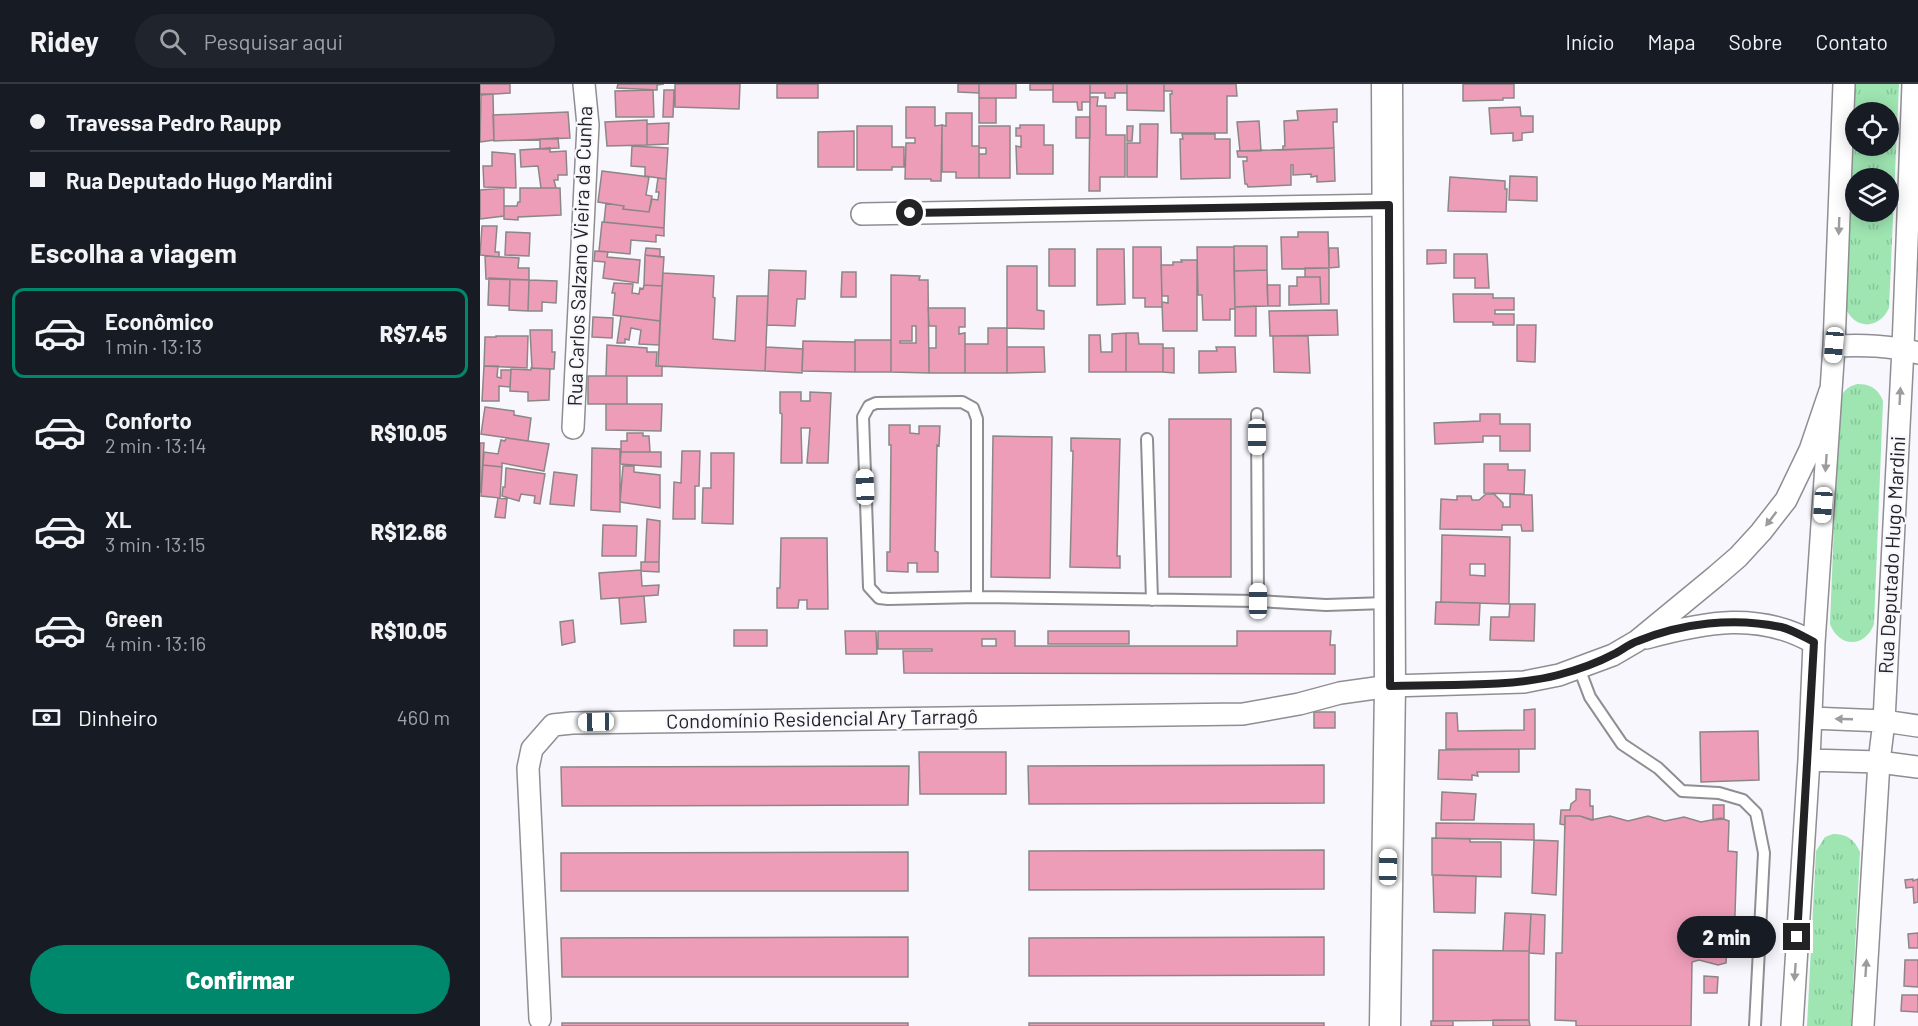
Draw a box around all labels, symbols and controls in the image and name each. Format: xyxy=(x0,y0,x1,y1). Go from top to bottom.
search box xyxy=(135,14,555,68)
text: Ridey xyxy=(30,24,99,58)
icon: search xyxy=(156,25,189,58)
text: Pesquisar aqui xyxy=(204,28,343,54)
text: Início xyxy=(1566,29,1614,54)
text: Mapa xyxy=(1647,29,1696,54)
text: Sobre xyxy=(1729,29,1782,54)
text: Contato xyxy=(1815,29,1888,54)
map controls xyxy=(1845,102,1899,222)
button: locate xyxy=(1845,102,1899,156)
street label: Rua Carlos Salzano Vieira da Cunha xyxy=(562,105,596,407)
text: Travessa Pedro Raupp xyxy=(66,109,282,135)
text: Rua Deputado Hugo Mardini xyxy=(66,167,333,193)
button: layers xyxy=(1845,168,1899,222)
route start xyxy=(896,199,923,226)
one-way arrow xyxy=(1834,217,1843,236)
text: Escolha a viagem xyxy=(30,236,237,268)
icon: car xyxy=(33,306,87,360)
text: Econômico xyxy=(105,308,214,334)
text: R$7.45 xyxy=(380,320,447,346)
car xyxy=(1823,326,1845,364)
text: 1 min · 13:13 xyxy=(105,334,202,358)
one-way arrow xyxy=(1896,386,1905,405)
icon: car xyxy=(33,405,87,459)
text: Conforto xyxy=(105,407,192,433)
text: R$10.05 xyxy=(370,419,447,445)
car xyxy=(1248,419,1266,455)
text: 2 min · 13:14 xyxy=(105,433,206,457)
street label: Rua Deputado Hugo Mardini xyxy=(1873,435,1909,675)
one-way arrow xyxy=(1821,454,1830,473)
car xyxy=(855,469,875,505)
car xyxy=(1813,486,1833,524)
icon: car xyxy=(33,504,87,558)
text: XL xyxy=(105,506,131,532)
one-way arrow xyxy=(1765,511,1777,527)
text: R$12.66 xyxy=(371,518,447,544)
text: 3 min · 13:15 xyxy=(105,532,205,556)
car xyxy=(1249,583,1267,619)
icon: car xyxy=(33,603,87,657)
text: Green xyxy=(105,605,163,631)
text: R$10.05 xyxy=(370,617,447,643)
text: 4 min · 13:16 xyxy=(105,631,206,655)
icon: cash xyxy=(30,701,63,734)
street label: Condomínio Residencial Ary Tarragô xyxy=(666,703,978,733)
text: Dinheiro xyxy=(78,704,158,730)
text: 460 m xyxy=(397,705,450,729)
car xyxy=(578,713,614,731)
one-way arrow xyxy=(1834,715,1853,724)
car xyxy=(1379,849,1397,885)
callout: 2 min xyxy=(1677,916,1776,958)
route end xyxy=(1783,923,1810,950)
text: 2 min xyxy=(1702,925,1751,949)
button: Confirmar xyxy=(30,945,450,1014)
one-way arrow xyxy=(1862,958,1871,977)
one-way arrow xyxy=(1791,963,1800,982)

